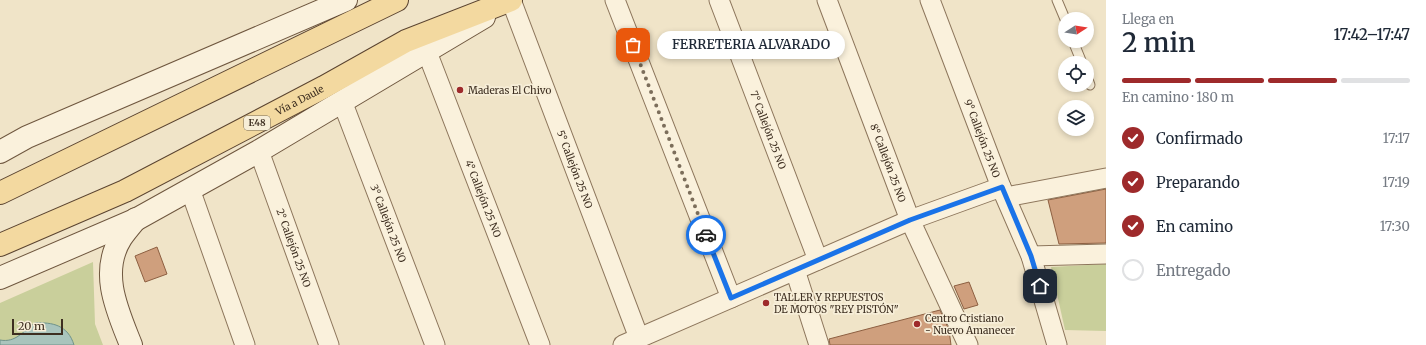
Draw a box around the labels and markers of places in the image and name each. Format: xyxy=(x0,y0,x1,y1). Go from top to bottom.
pin xyxy=(616,28,650,62)
callout: FERRETERIA ALVARADO xyxy=(657,31,845,59)
place label: Maderas El Chivo xyxy=(468,84,551,97)
marker: Maderas El Chivo xyxy=(455,85,465,95)
pin xyxy=(1023,269,1057,303)
place label: TALLER Y REPUESTOS DE MOTOS "REY PISTÓN" xyxy=(774,291,899,316)
marker: TALLER Y REPUESTOS DE MOTOS "REY PISTÓN" xyxy=(761,298,771,308)
place label: Centro Cristiano - Nuevo Amanecer xyxy=(925,312,1016,337)
marker: Centro Cristiano - Nuevo Amanecer xyxy=(912,319,922,329)

